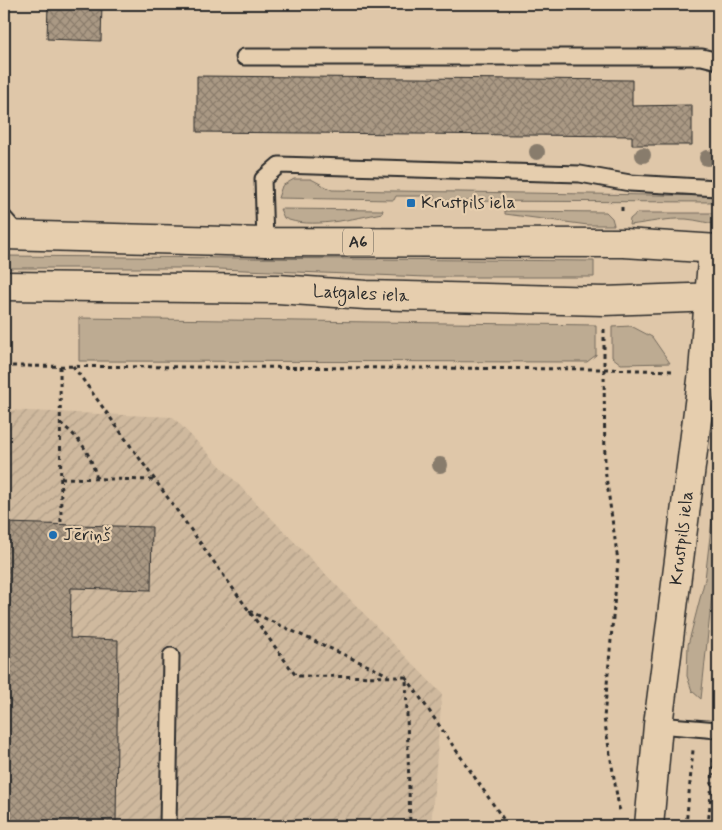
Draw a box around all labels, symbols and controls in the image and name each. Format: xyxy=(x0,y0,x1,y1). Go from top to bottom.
place label: Krustpils iela xyxy=(421,191,516,215)
marker: Krustpils iela xyxy=(405,197,417,209)
road number: A6 xyxy=(343,228,373,256)
street label: Latgales iela xyxy=(312,279,410,310)
street label: Krustpils iela xyxy=(664,490,700,586)
place label: Jēriņš xyxy=(63,523,111,547)
marker: Jēriņš xyxy=(47,529,59,541)

